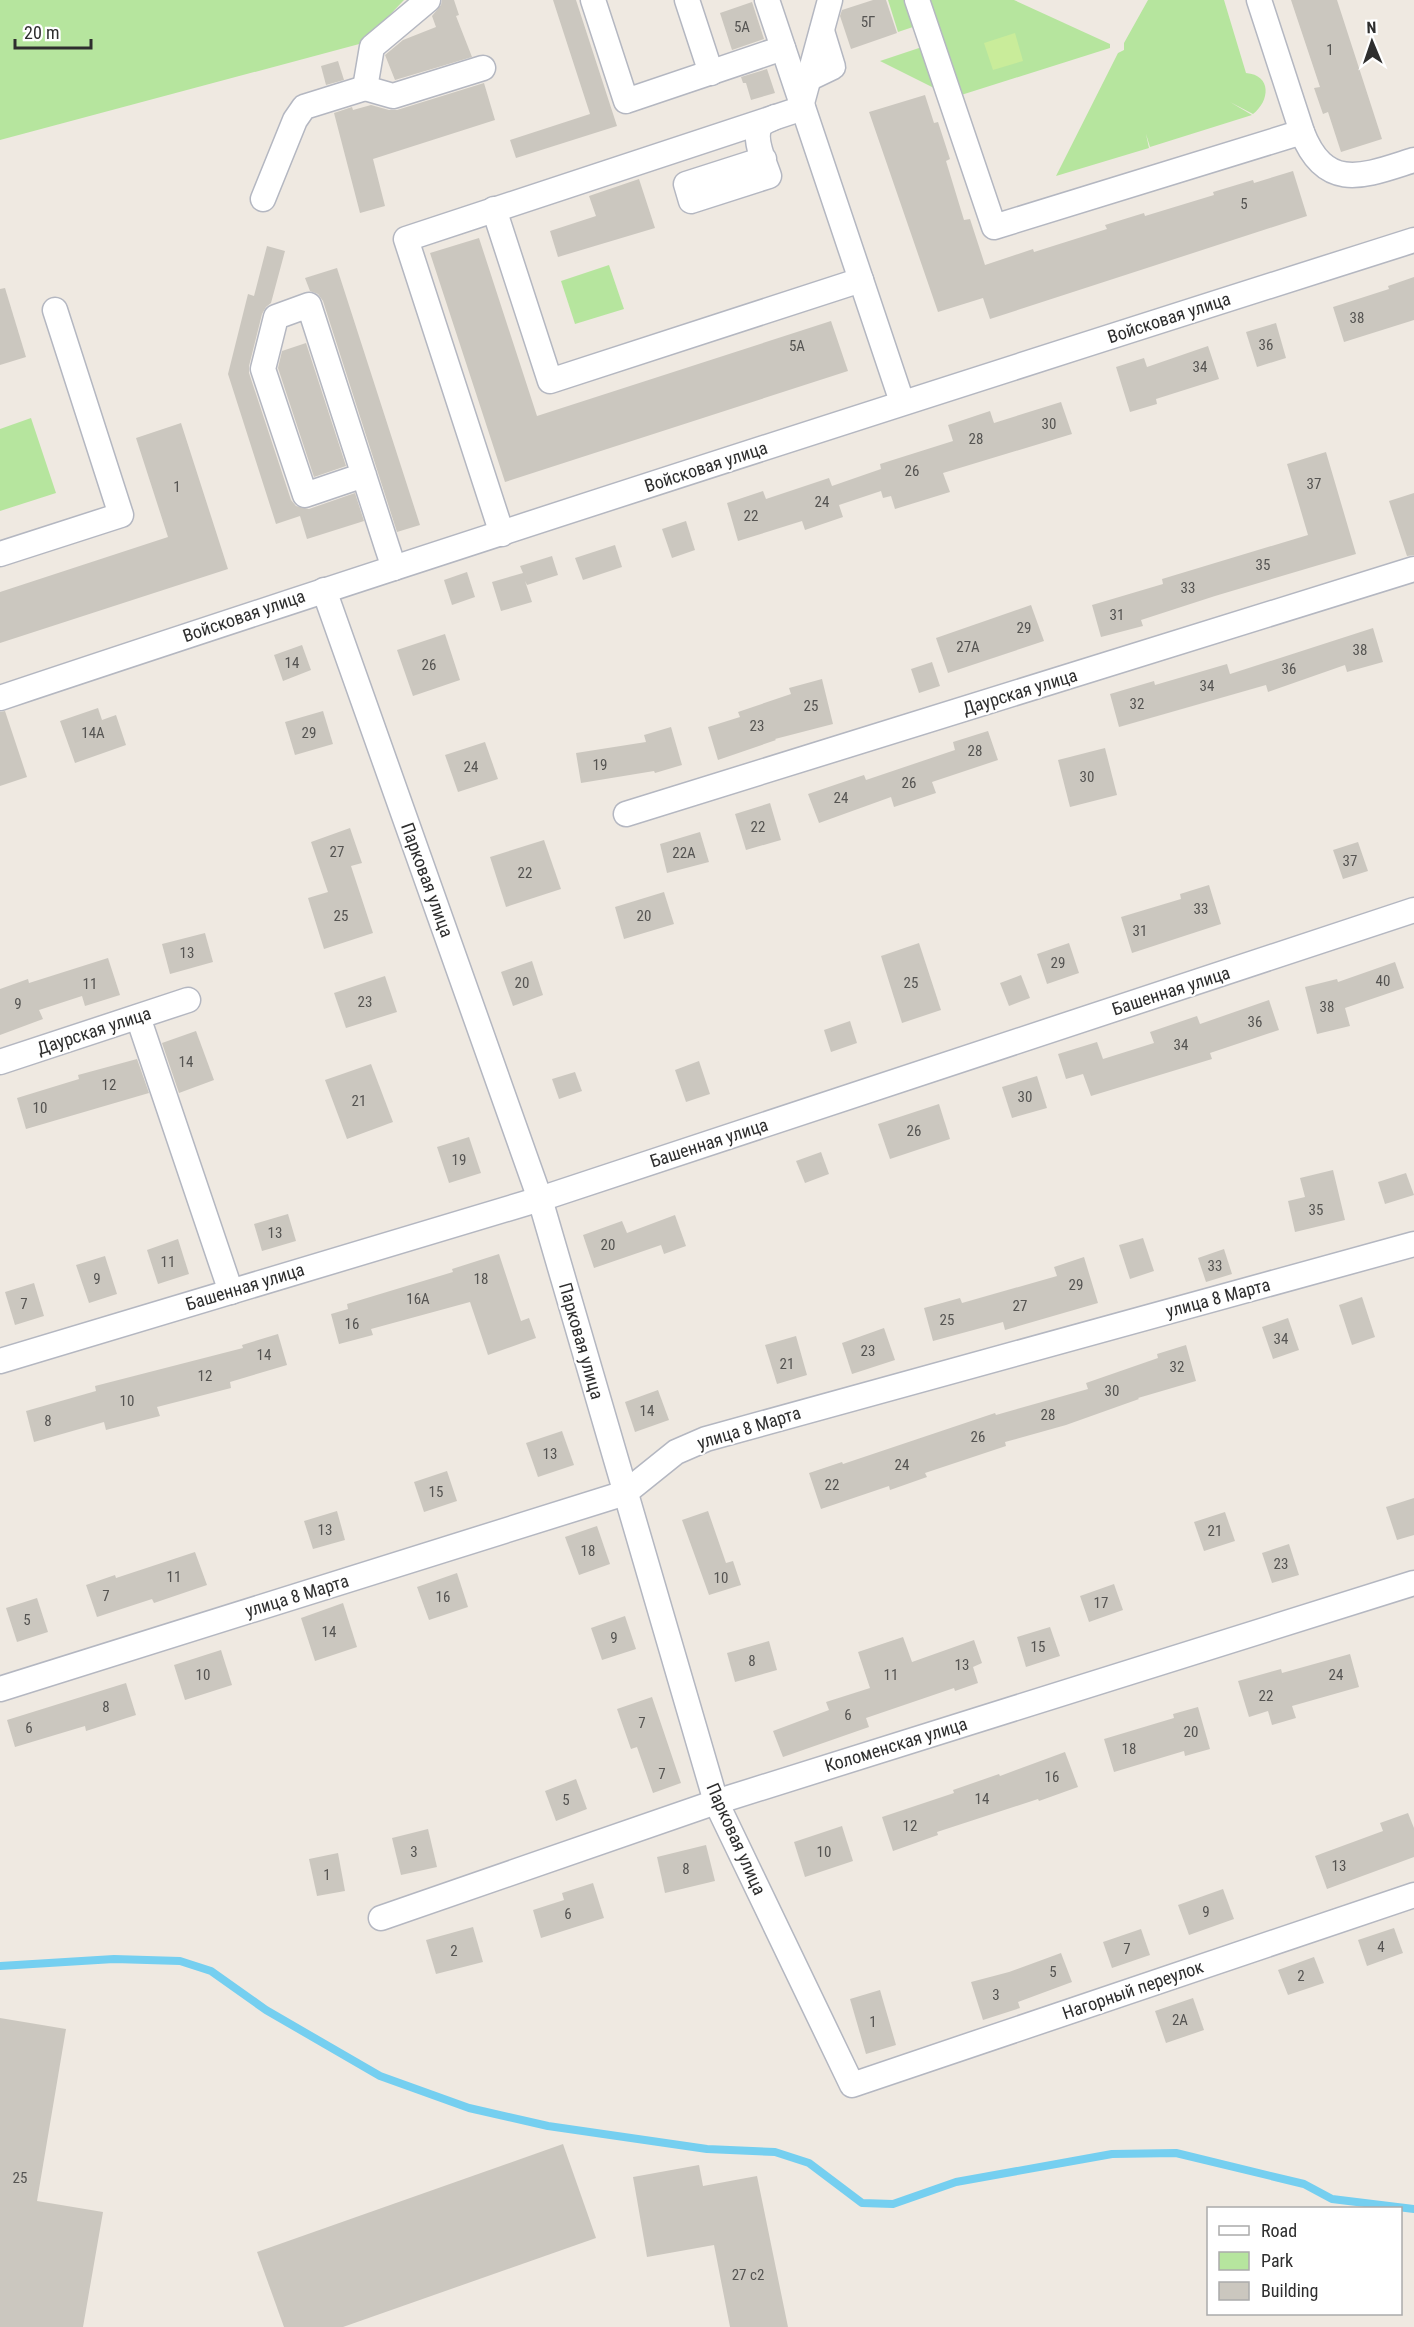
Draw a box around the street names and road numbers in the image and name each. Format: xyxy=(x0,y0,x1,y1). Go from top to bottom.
street label: Войсковая улица xyxy=(1105,288,1233,347)
street label: Войсковая улица xyxy=(642,437,770,496)
street label: Войсковая улица xyxy=(180,585,308,646)
street label: Даурская улица xyxy=(960,664,1080,719)
street label: Парковая улица xyxy=(397,820,458,940)
street label: Башенная улица xyxy=(1109,962,1233,1020)
street label: Даурская улица xyxy=(34,1002,154,1059)
street label: Башенная улица xyxy=(647,1114,771,1172)
street label: Башенная улица xyxy=(183,1259,307,1315)
street label: улица 8 Марта xyxy=(1163,1273,1272,1322)
street label: Парковая улица xyxy=(555,1280,608,1402)
street label: улица 8 Марта xyxy=(695,1402,803,1453)
street label: улица 8 Марта xyxy=(243,1570,351,1621)
street label: Коломенская улица xyxy=(822,1713,970,1776)
street label: Парковая улица xyxy=(702,1780,770,1898)
street label: Нагорный переулок xyxy=(1060,1955,1206,2024)

